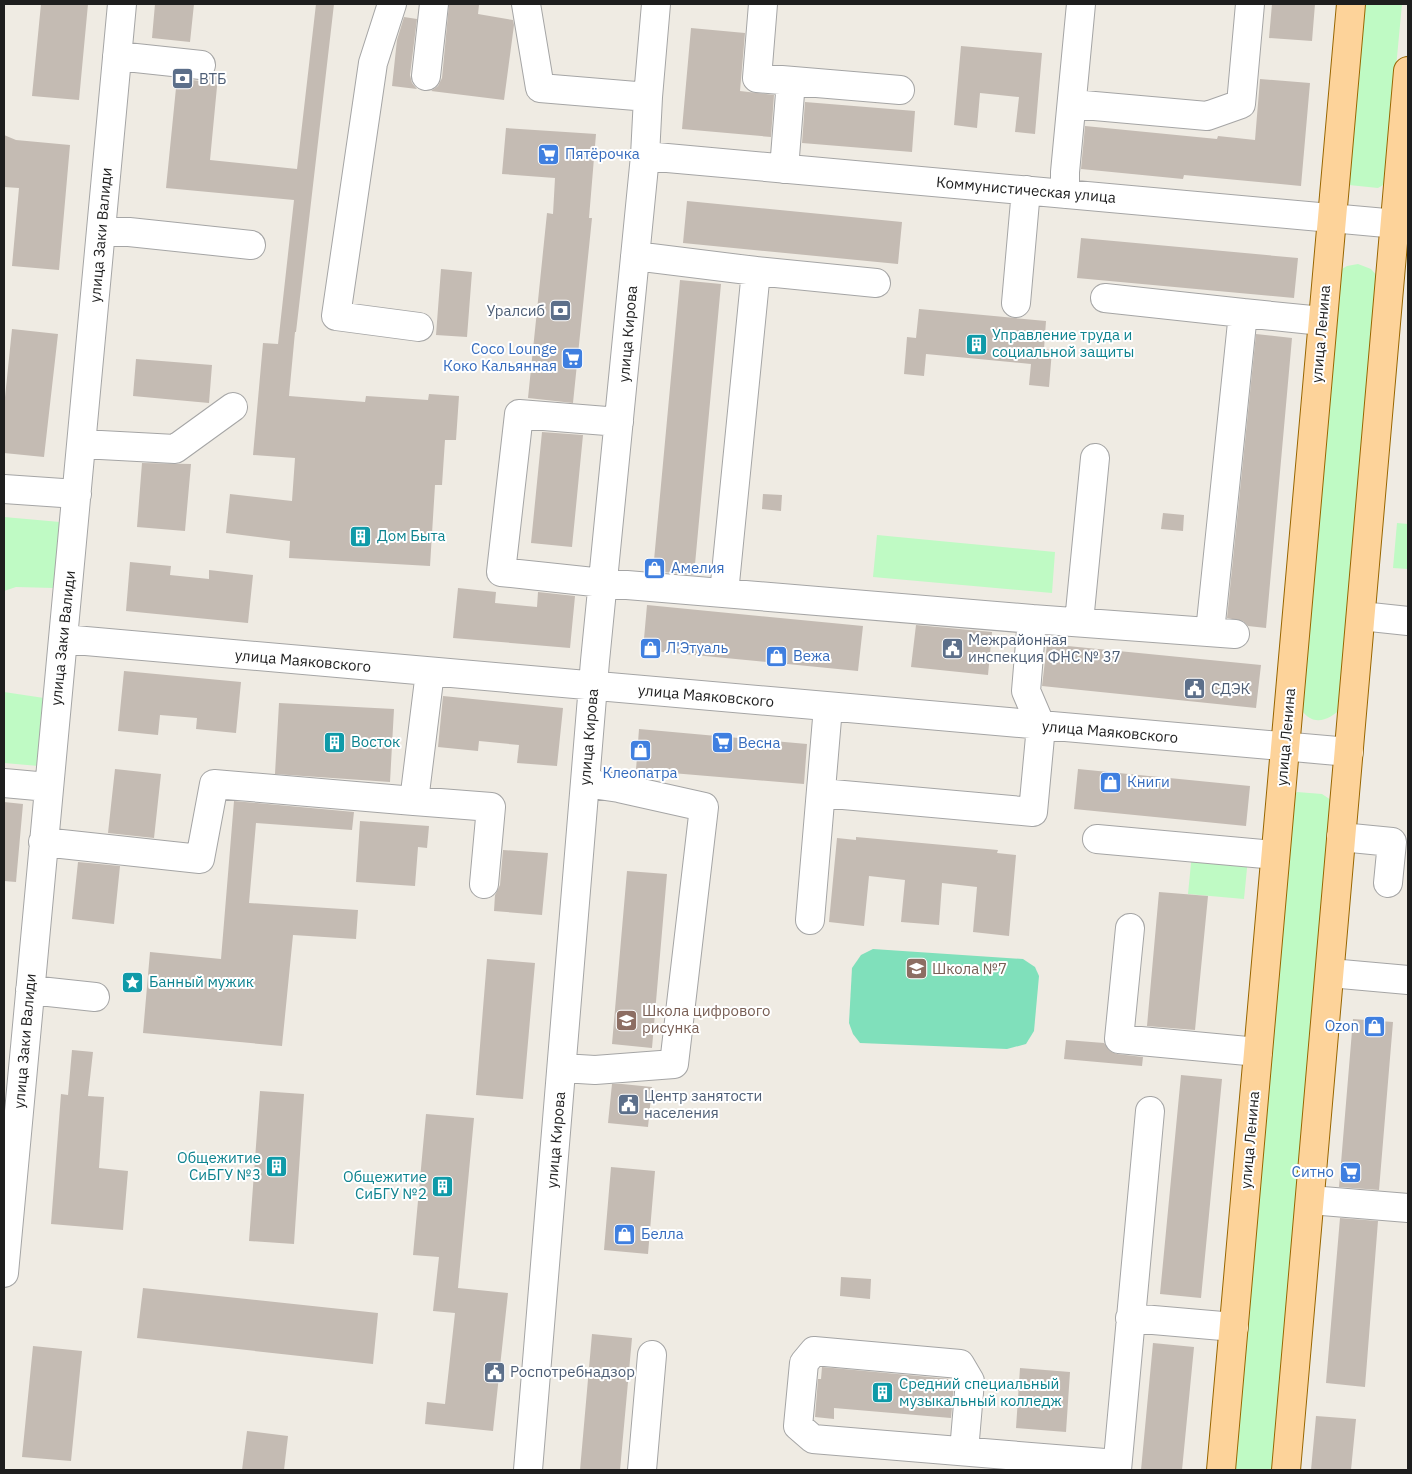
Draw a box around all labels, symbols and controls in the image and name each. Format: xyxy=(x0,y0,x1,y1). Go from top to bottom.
bank icon: ВТБ xyxy=(171,67,195,91)
place label: ВТБ xyxy=(199,69,227,88)
supermarket icon: Пятёрочка xyxy=(537,142,561,166)
place label: Пятёрочка xyxy=(565,144,640,163)
street label: улица Заки Валиди xyxy=(85,167,116,303)
street label: Коммунистическая улица xyxy=(935,172,1117,207)
street label: улица Ленина xyxy=(1307,284,1334,384)
street label: улица Кирова xyxy=(614,285,641,383)
bank icon: Уралсиб xyxy=(549,299,573,323)
place label: Уралсиб xyxy=(486,301,545,320)
place label: Управление труда и социальной защиты xyxy=(992,325,1134,361)
building icon: Управление труда и социальной защиты xyxy=(964,332,988,356)
place label: Coco Lounge Коко Кальянная xyxy=(443,339,557,375)
supermarket icon: Coco Lounge Коко Кальянная xyxy=(561,346,585,370)
building icon: Дом Быта xyxy=(349,524,373,548)
place label: Дом Быта xyxy=(377,526,446,545)
shop icon: Амелия xyxy=(643,556,667,580)
place label: Амелия xyxy=(671,558,725,577)
street label: улица Заки Валиди xyxy=(46,570,79,706)
place label: Межрайонная инспекция ФНС № 37 xyxy=(968,630,1121,666)
shop icon: Л'Этуаль xyxy=(638,636,662,660)
public building icon: Межрайонная инспекция ФНС № 37 xyxy=(940,637,964,661)
place label: Л'Этуаль xyxy=(666,638,728,657)
shop icon: Вежа xyxy=(765,644,789,668)
street label: улица Маяковского xyxy=(234,645,372,676)
place label: Вежа xyxy=(793,646,830,665)
public building icon: СДЭК xyxy=(1183,677,1207,701)
place label: СДЭК xyxy=(1211,679,1251,698)
street label: улица Маяковского xyxy=(637,680,775,711)
street label: улица Ленина xyxy=(1272,687,1299,787)
street label: улица Кирова xyxy=(575,688,602,786)
street label: улица Маяковского xyxy=(1041,716,1179,747)
building icon: Восток xyxy=(323,730,347,754)
supermarket icon: Весна xyxy=(710,731,734,755)
place label: Восток xyxy=(351,732,400,751)
place label: Весна xyxy=(738,733,780,752)
shop icon: Клеопатра xyxy=(628,738,652,762)
place label: Клеопатра xyxy=(602,763,678,782)
shop icon: Книги xyxy=(1099,770,1123,794)
place label: Книги xyxy=(1127,772,1170,791)
school or university icon: Школа №7 xyxy=(904,957,928,981)
place label: Школа №7 xyxy=(932,959,1007,978)
place icon: Банный мужик xyxy=(121,970,145,994)
place label: Банный мужик xyxy=(149,972,254,991)
street label: улица Заки Валиди xyxy=(9,973,40,1109)
place label: Школа цифрового рисунка xyxy=(642,1001,770,1037)
school or university icon: Школа цифрового рисунка xyxy=(614,1008,638,1032)
shop icon: Ozon xyxy=(1363,1014,1387,1038)
place label: Ozon xyxy=(1325,1016,1359,1035)
place label: Центр занятости населения xyxy=(644,1086,762,1122)
street label: улица Ленина xyxy=(1236,1090,1263,1190)
street label: улица Кирова xyxy=(542,1091,569,1189)
public building icon: Центр занятости населения xyxy=(616,1093,640,1117)
place label: Общежитие СиБГУ №3 xyxy=(177,1148,261,1184)
building icon: Общежитие СиБГУ №3 xyxy=(265,1155,289,1179)
supermarket icon: Ситно xyxy=(1338,1160,1362,1184)
place label: Ситно xyxy=(1292,1162,1334,1181)
place label: Общежитие СиБГУ №2 xyxy=(343,1167,427,1203)
building icon: Общежитие СиБГУ №2 xyxy=(431,1174,455,1198)
shop icon: Белла xyxy=(613,1222,637,1246)
place label: Белла xyxy=(641,1224,684,1243)
public building icon: Роспотребнадзор xyxy=(482,1360,506,1384)
place label: Роспотребнадзор xyxy=(510,1362,635,1381)
place label: Средний специальный музыкальный колледж xyxy=(899,1374,1062,1410)
building icon: Средний специальный музыкальный колледж xyxy=(871,1381,895,1405)

